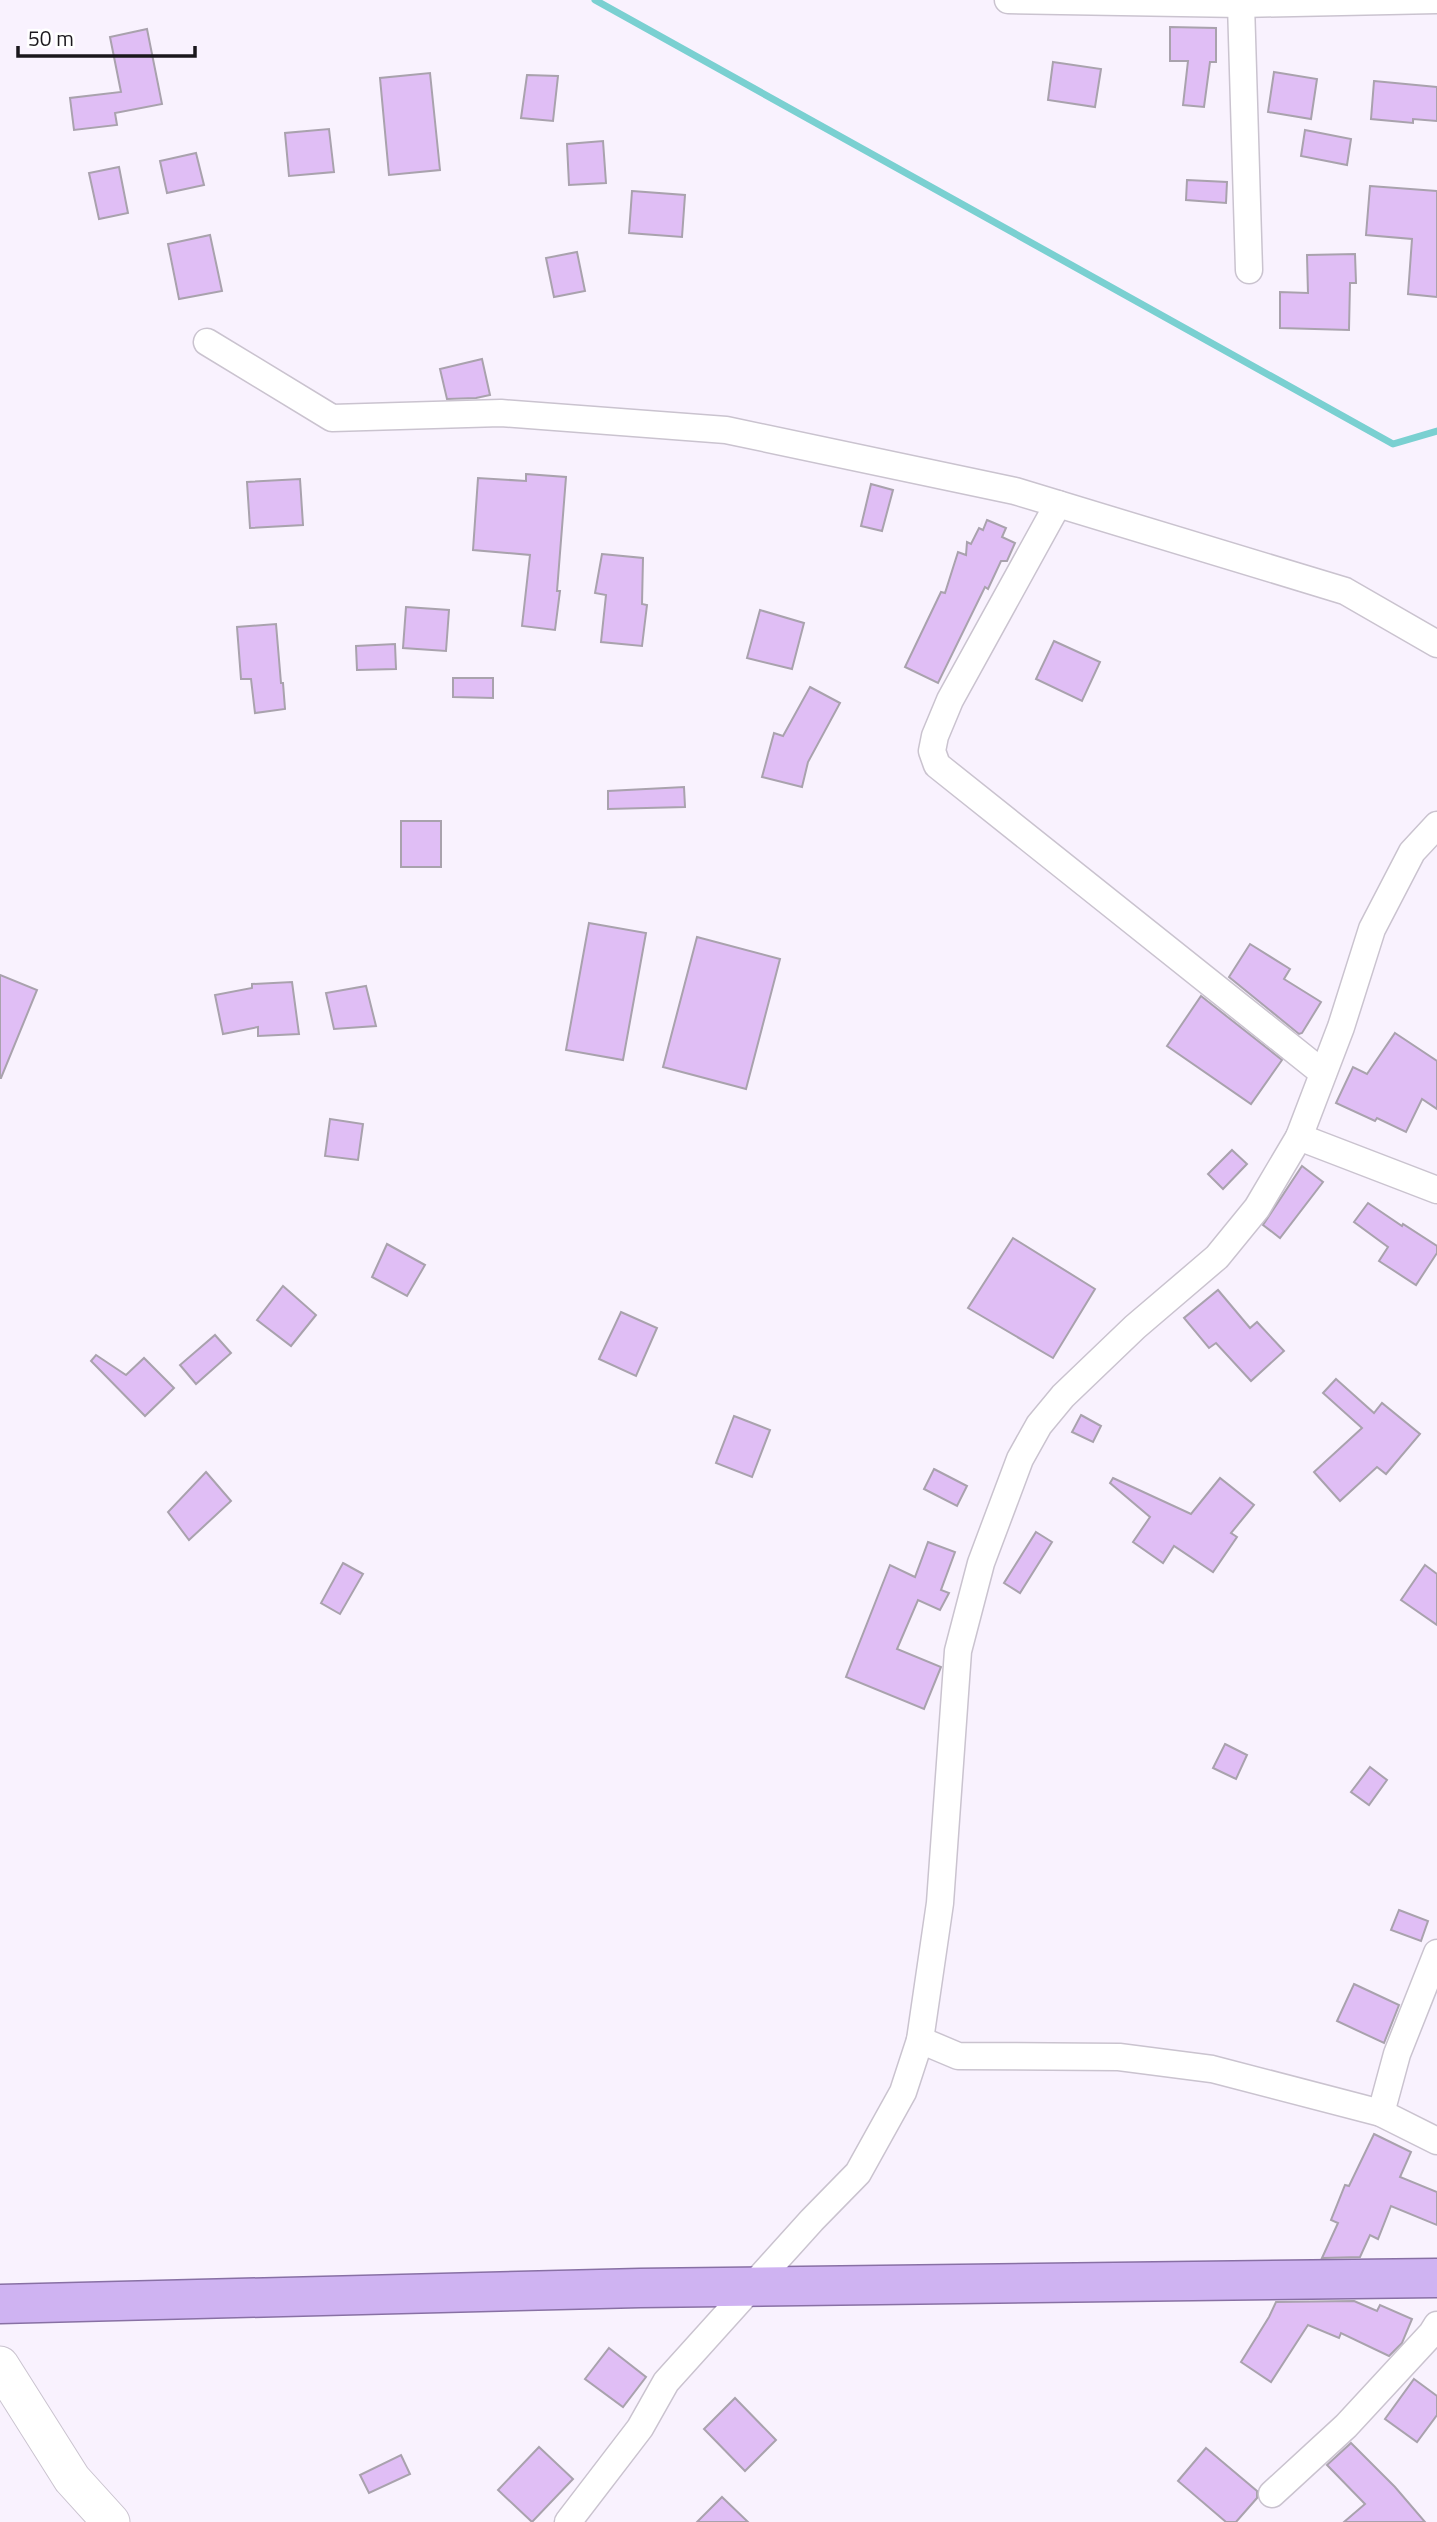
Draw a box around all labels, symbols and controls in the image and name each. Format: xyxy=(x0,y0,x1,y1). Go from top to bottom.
scale bar xyxy=(18,14,194,58)
text: 50 m xyxy=(28,22,74,54)

